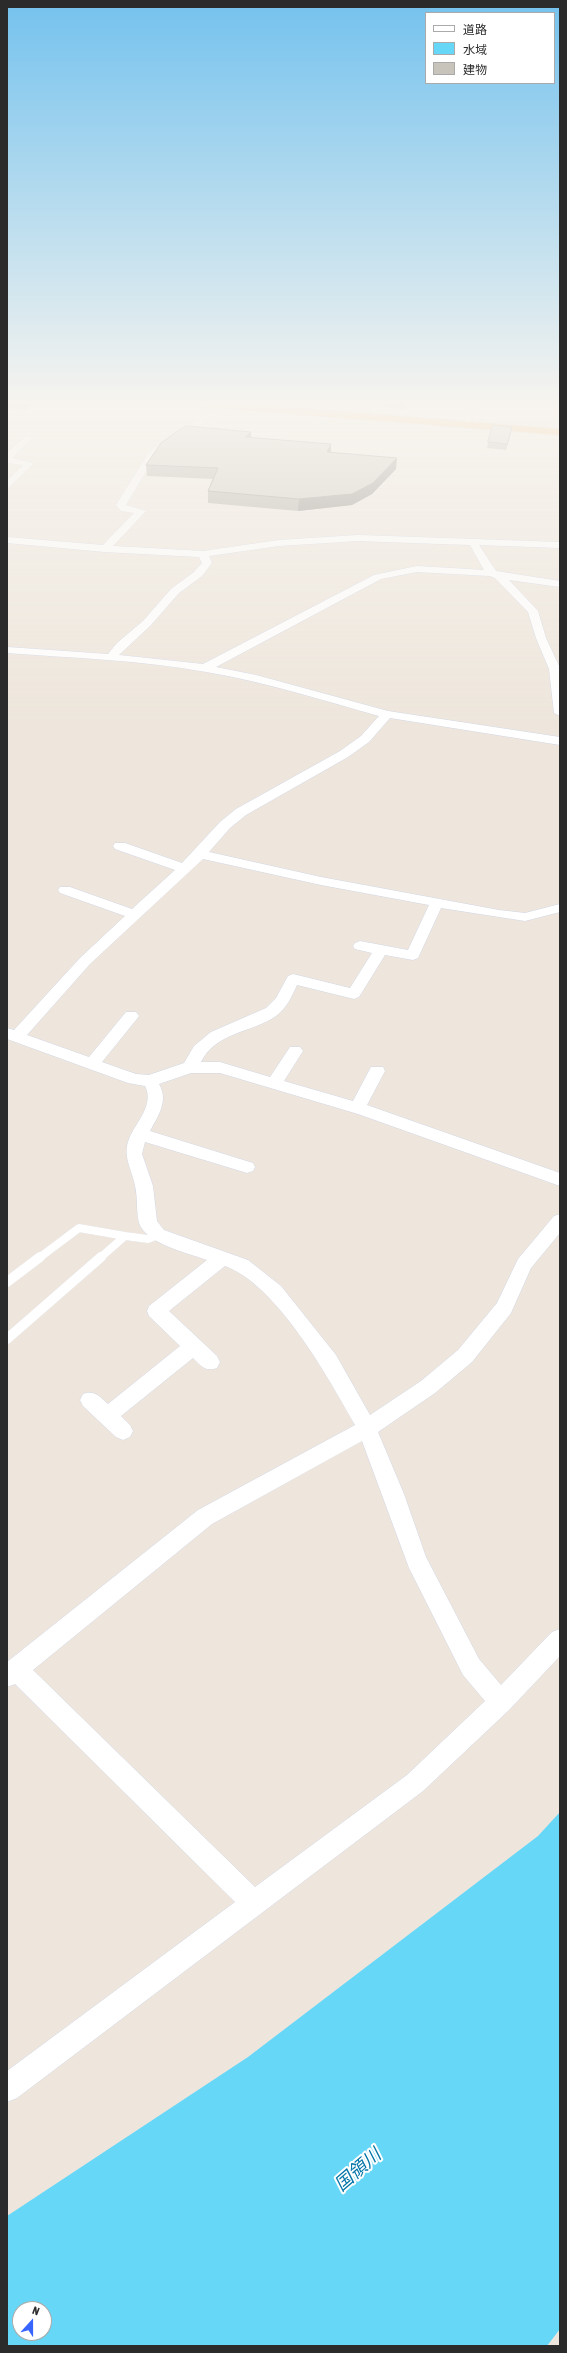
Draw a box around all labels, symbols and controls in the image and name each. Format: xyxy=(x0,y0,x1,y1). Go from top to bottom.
legend xyxy=(425,12,555,84)
text: 道路 xyxy=(463,23,487,37)
text: 水域 xyxy=(463,43,487,57)
text: 建物 xyxy=(463,63,487,77)
water label: 国領川 xyxy=(331,2144,385,2196)
north arrow xyxy=(12,2301,52,2341)
text: N xyxy=(31,2304,41,2317)

